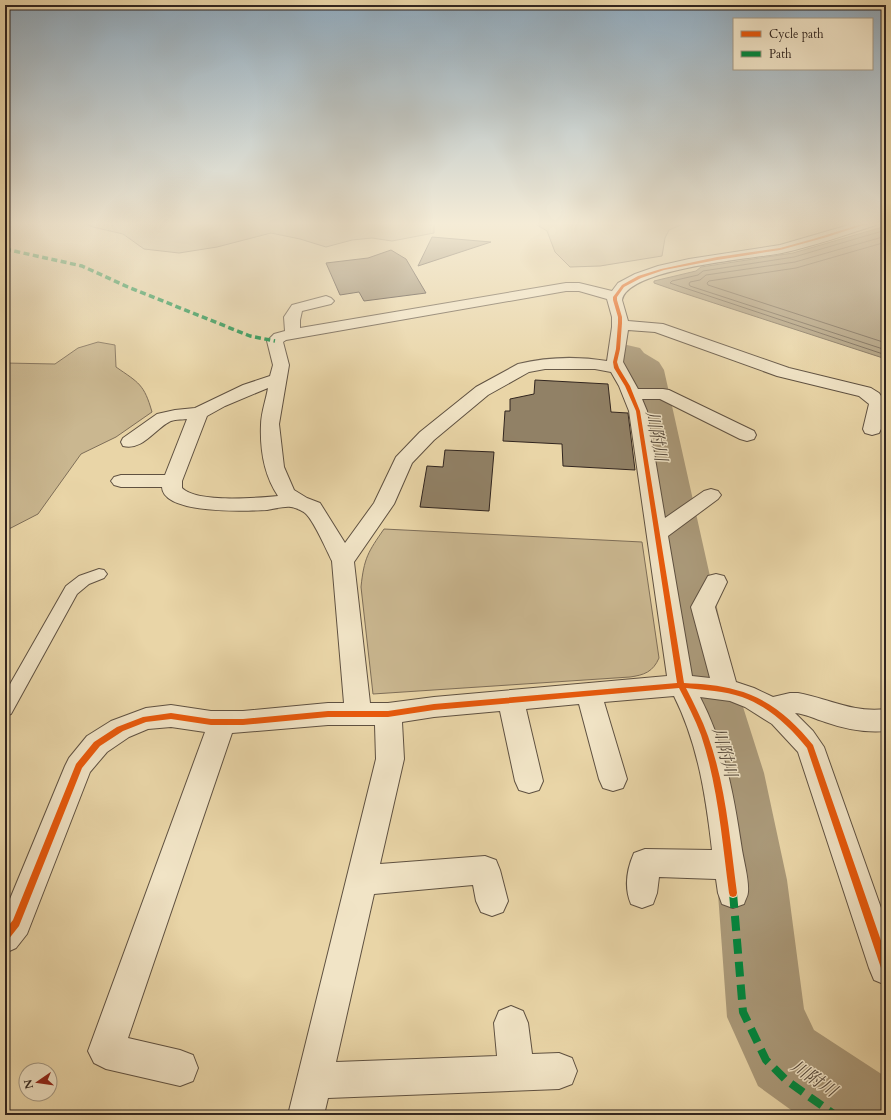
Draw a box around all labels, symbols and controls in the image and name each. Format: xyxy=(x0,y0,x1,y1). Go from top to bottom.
legend xyxy=(733,18,873,70)
text: Cycle path xyxy=(769,26,824,42)
text: Path xyxy=(769,46,792,62)
water label: 川附川 xyxy=(640,409,673,465)
water label: 川附川 xyxy=(707,725,743,782)
water label: 川附川 xyxy=(786,1055,843,1103)
north arrow xyxy=(18,1062,58,1102)
text: N xyxy=(20,1077,37,1090)

